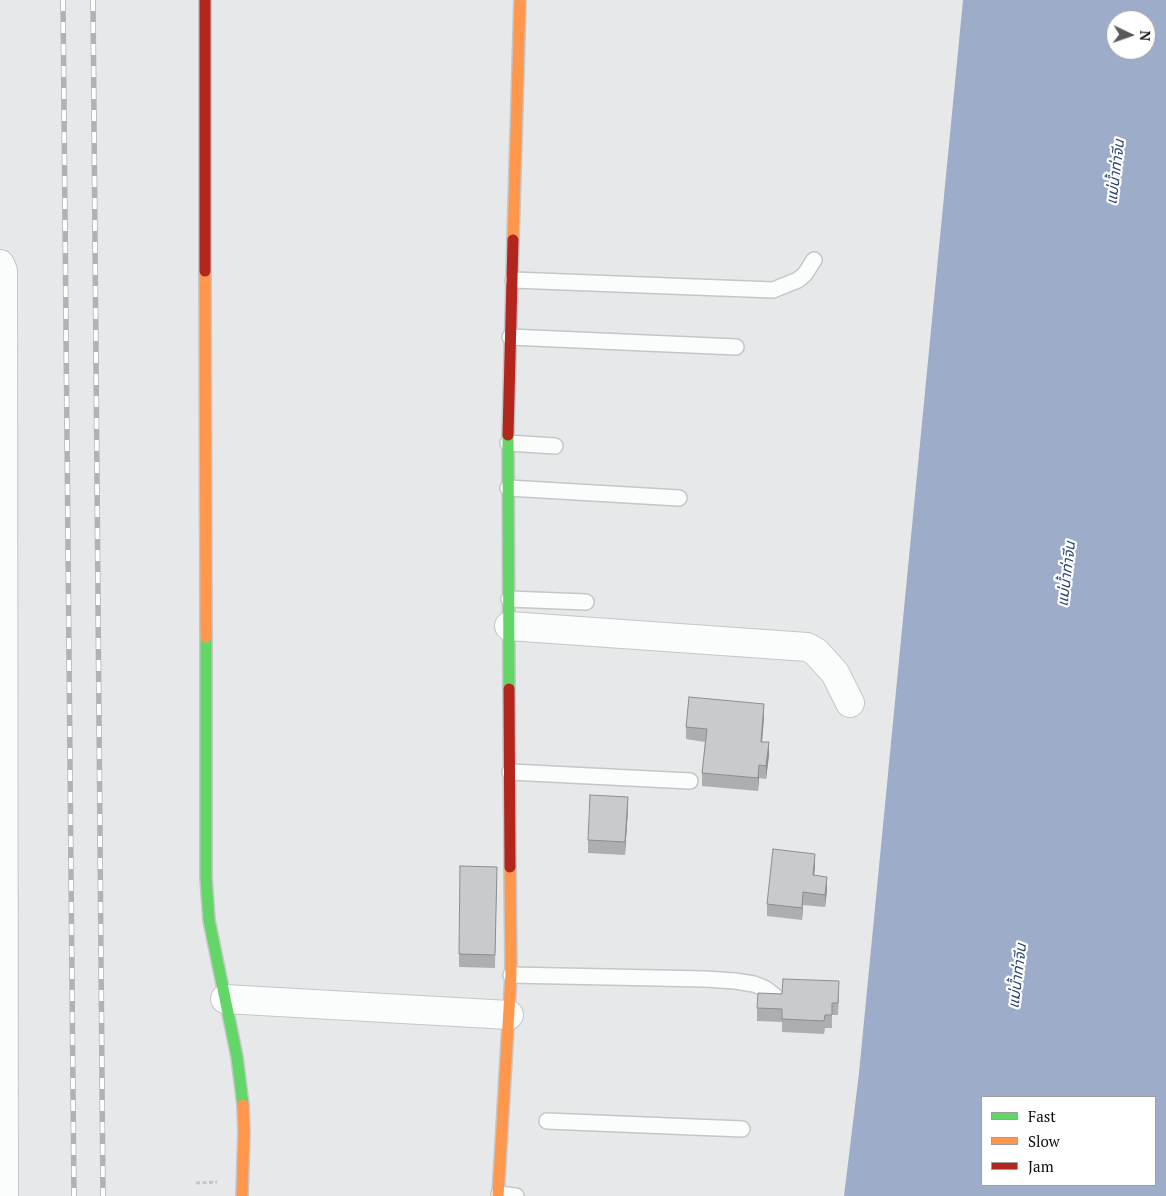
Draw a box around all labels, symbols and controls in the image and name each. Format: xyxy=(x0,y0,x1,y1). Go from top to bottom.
north arrow xyxy=(1106,10,1156,60)
text: N xyxy=(1136,30,1155,42)
water label: แม่น้ำท่าจีน xyxy=(1103,138,1129,206)
water label: แม่น้ำท่าจีน xyxy=(1054,540,1080,608)
water label: แม่น้ำท่าจีน xyxy=(1005,942,1031,1010)
legend xyxy=(981,1096,1156,1186)
text: Fast xyxy=(1028,1106,1056,1126)
text: Slow xyxy=(1028,1131,1060,1151)
text: Jam xyxy=(1028,1156,1054,1176)

